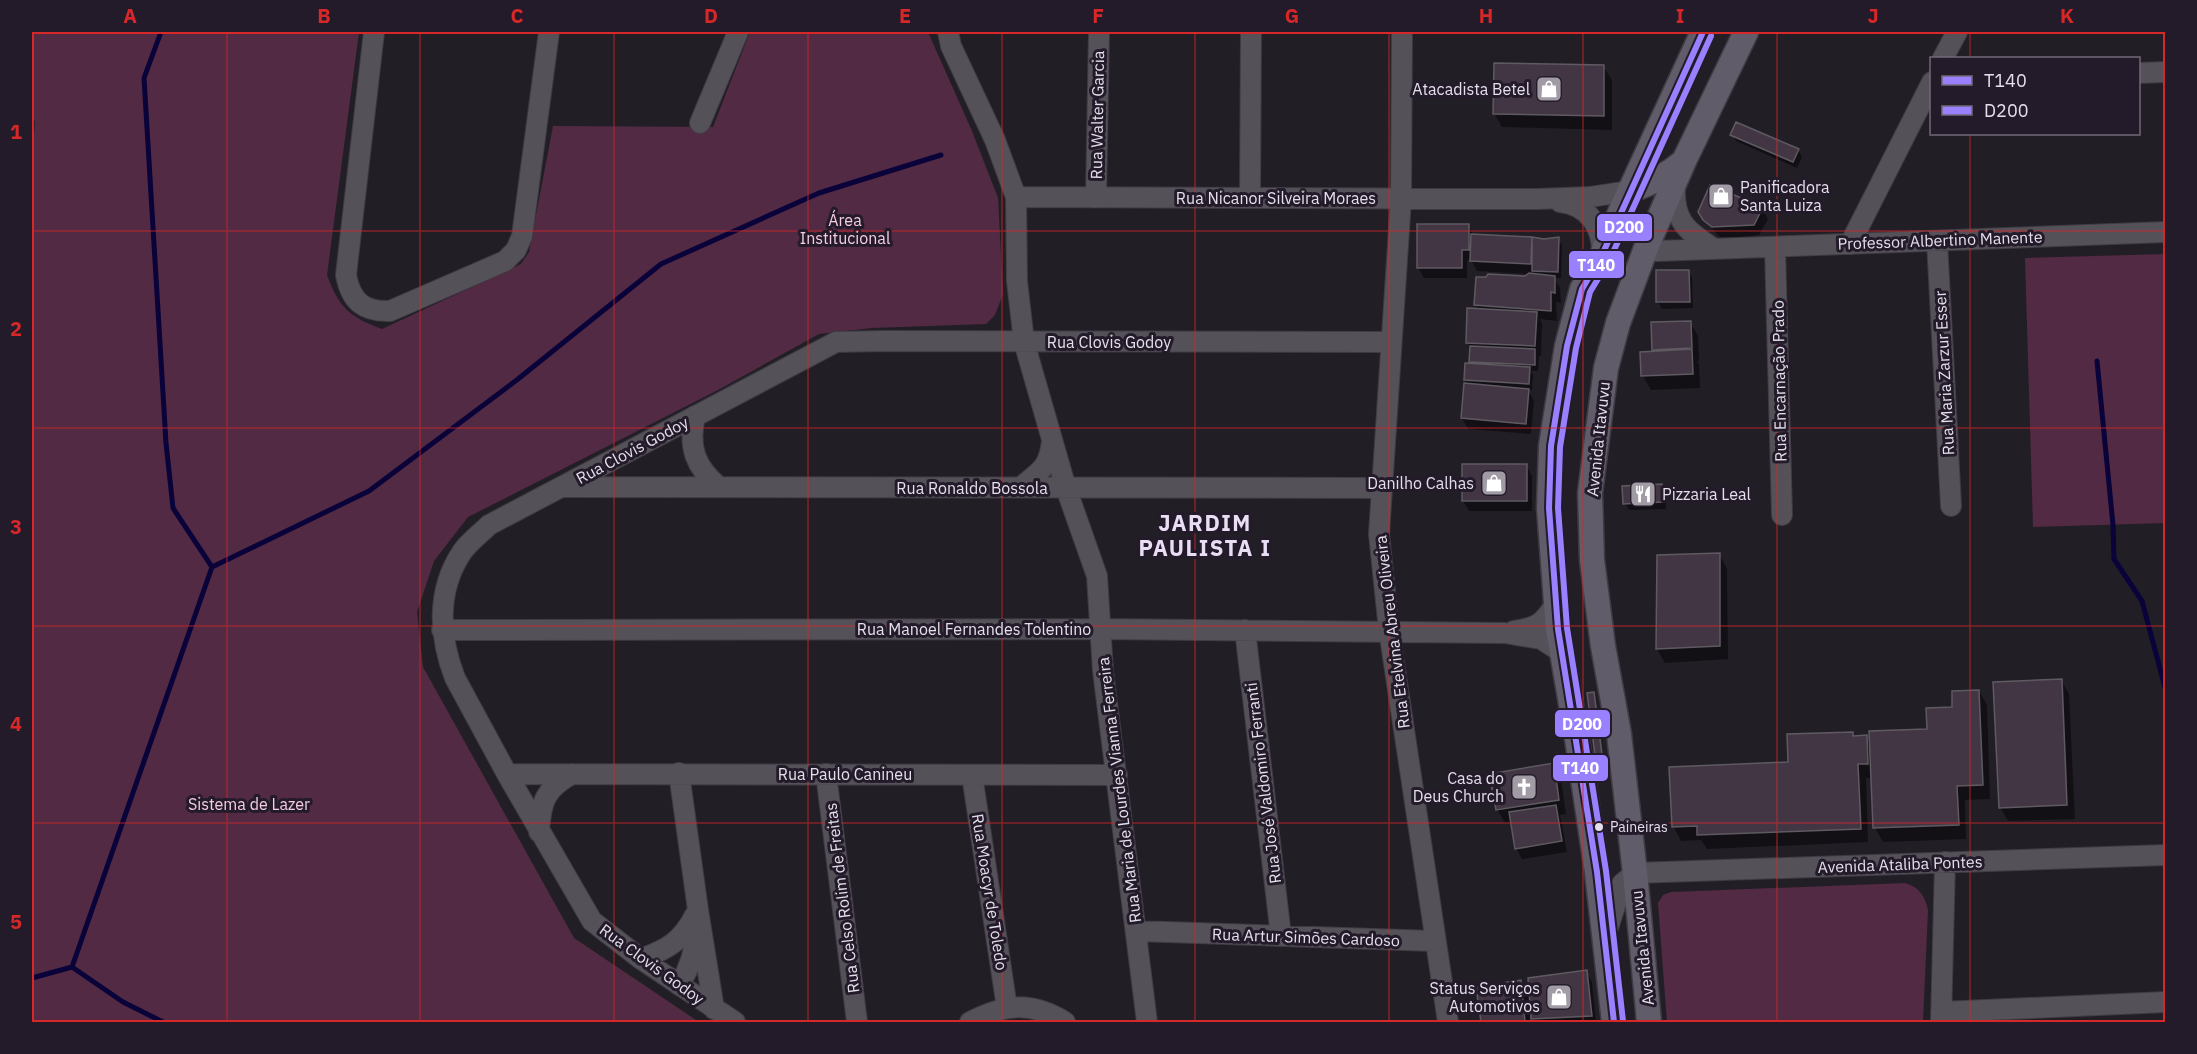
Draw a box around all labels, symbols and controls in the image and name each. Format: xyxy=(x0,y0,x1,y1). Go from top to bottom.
text: A xyxy=(123,2,137,29)
text: B xyxy=(317,2,331,29)
text: C xyxy=(510,2,524,29)
text: D xyxy=(704,2,718,29)
text: E xyxy=(899,2,911,29)
text: F xyxy=(1092,2,1104,29)
text: G xyxy=(1285,2,1299,29)
text: H xyxy=(1479,2,1493,29)
text: I xyxy=(1676,2,1684,29)
text: J xyxy=(1867,2,1879,29)
text: K xyxy=(2060,2,2074,29)
street label: Rua Walter Garcia xyxy=(1086,50,1108,179)
legend xyxy=(1930,57,2140,135)
text: T140 xyxy=(1984,69,2027,92)
shop icon: Atacadista Betel xyxy=(1534,74,1564,104)
place label: Atacadista Betel xyxy=(1412,79,1530,99)
text: D200 xyxy=(1984,99,2028,122)
text: 1 xyxy=(10,118,22,145)
place label: Panificadora Santa Luiza xyxy=(1740,177,1830,215)
shop icon: Panificadora Santa Luiza xyxy=(1706,181,1736,211)
street label: Rua Nicanor Silveira Moraes xyxy=(1176,188,1376,208)
park label: Área Institucional xyxy=(800,209,890,248)
line badge: D200 xyxy=(1596,213,1653,242)
text: D200 xyxy=(1604,217,1644,237)
street label: Professor Albertino Manente xyxy=(1837,226,2043,254)
line badge: T140 xyxy=(1568,250,1625,279)
text: T140 xyxy=(1577,255,1615,275)
street label: Rua Maria Zarzur Esser xyxy=(1930,290,1958,456)
street label: Rua Encarnação Prado xyxy=(1768,300,1790,462)
text: 2 xyxy=(10,315,22,342)
street label: Rua Clovis Godoy xyxy=(1047,332,1171,352)
street label: Avenida Itavuvu xyxy=(1582,381,1614,497)
street label: Rua Clovis Godoy xyxy=(572,412,692,488)
shop icon: Danilho Calhas xyxy=(1479,468,1509,498)
place label: Danilho Calhas xyxy=(1367,473,1474,493)
street label: Rua Ronaldo Bossola xyxy=(896,478,1048,498)
restaurant icon: Pizzaria Leal xyxy=(1628,479,1658,509)
place label: Pizzaria Leal xyxy=(1662,484,1751,504)
district label: JARDIM PAULISTA I xyxy=(1138,508,1272,562)
text: 3 xyxy=(10,513,22,540)
street label: Rua Etelvina Abreu Oliveira xyxy=(1370,534,1414,730)
street label: Rua Manoel Fernandes Tolentino xyxy=(857,619,1091,639)
street label: Rua Maria de Lourdes Vianna Ferreira xyxy=(1093,656,1145,924)
street label: Rua José Valdomiro Ferranti xyxy=(1241,681,1285,885)
line badge: D200 xyxy=(1554,709,1611,738)
text: 4 xyxy=(10,710,22,737)
text: D200 xyxy=(1562,714,1602,734)
line badge: T140 xyxy=(1552,754,1609,782)
text: T140 xyxy=(1561,758,1599,778)
street label: Rua Paulo Canineu xyxy=(778,764,912,784)
place label: Casa do Deus Church xyxy=(1413,768,1504,806)
church icon: Casa do Deus Church xyxy=(1509,772,1539,802)
park label: Sistema de Lazer xyxy=(188,794,310,814)
street label: Rua Celso Rolim de Freitas xyxy=(820,802,864,994)
street label: Rua Moacyr de Toledo xyxy=(968,812,1012,972)
place label: Paineiras xyxy=(1610,818,1668,836)
marker: Paineiras xyxy=(1593,821,1605,833)
street label: Avenida Ataliba Pontes xyxy=(1817,851,1983,877)
street label: Avenida Itavuvu xyxy=(1626,890,1658,1006)
text: 5 xyxy=(10,908,22,935)
street label: Rua Clovis Godoy xyxy=(596,919,708,1009)
street label: Rua Artur Simões Cardoso xyxy=(1212,924,1400,950)
place label: Status Serviços Automotivos xyxy=(1430,978,1540,1016)
shop icon: Status Serviços Automotivos xyxy=(1544,982,1574,1012)

